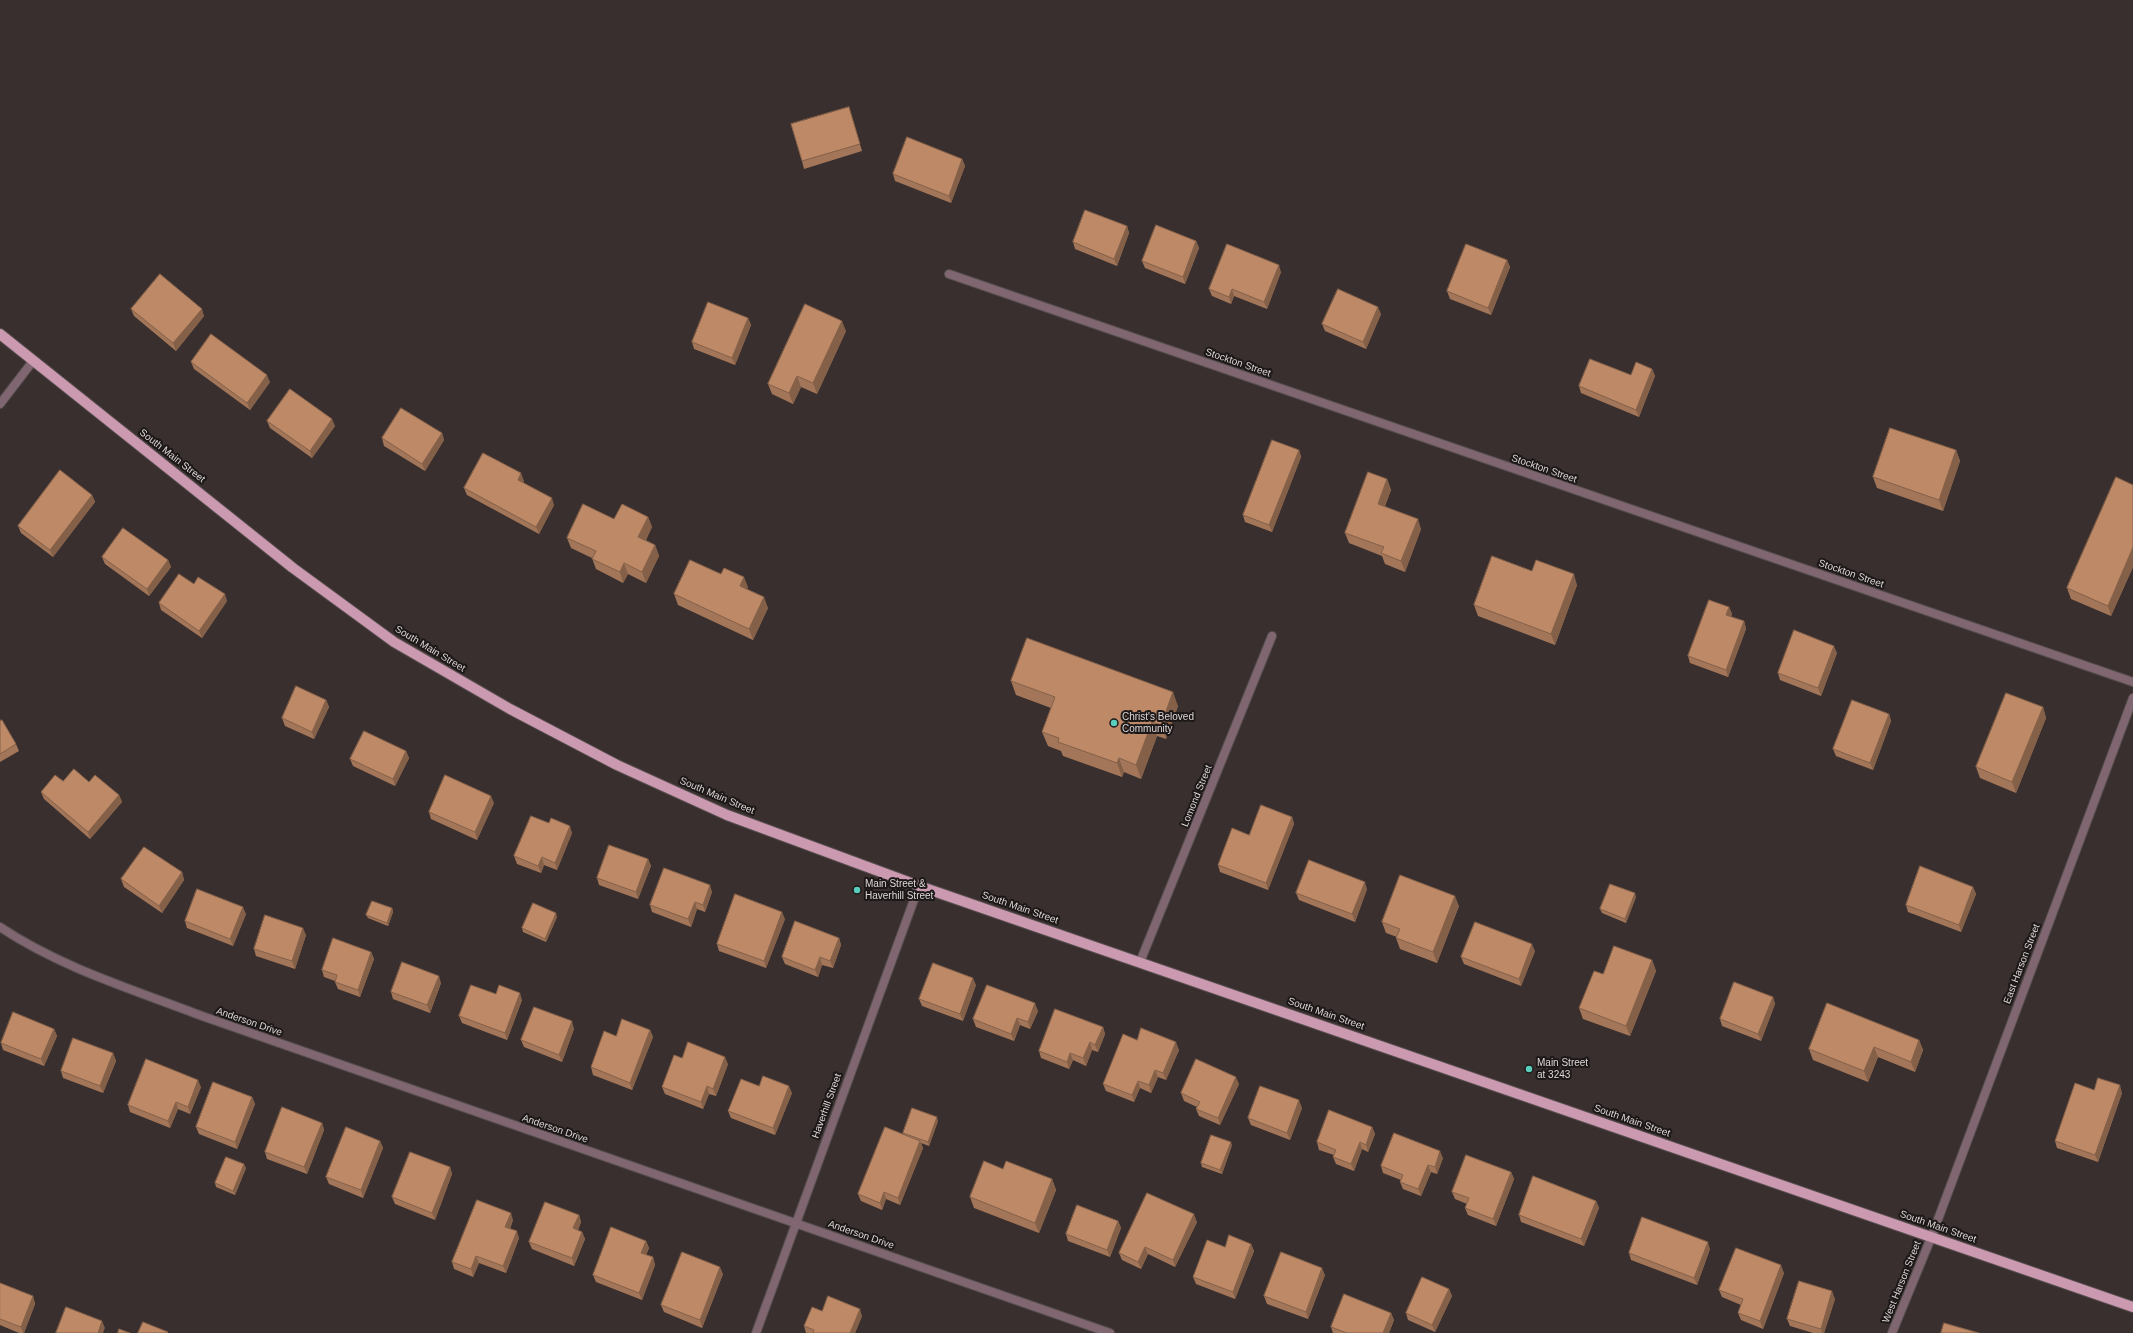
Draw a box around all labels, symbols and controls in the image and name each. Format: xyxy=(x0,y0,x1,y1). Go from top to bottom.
street label: Stockton Street xyxy=(1204,346,1272,380)
street label: South Main Street xyxy=(137,427,207,485)
street label: Stockton Street xyxy=(1510,452,1578,486)
street label: Stockton Street xyxy=(1817,557,1885,591)
street label: South Main Street xyxy=(393,623,467,675)
place label: Christ's Beloved Community xyxy=(1122,711,1194,734)
marker: Christ's Beloved Community xyxy=(1109,718,1119,728)
street label: Lomond Street xyxy=(1179,763,1215,829)
street label: South Main Street xyxy=(678,775,756,817)
place label: Main Street & Haverhill Street xyxy=(865,878,933,902)
marker: Main Street & Haverhill Street xyxy=(852,885,862,895)
street label: South Main Street xyxy=(980,889,1060,927)
street label: East Harson Street xyxy=(2001,922,2043,1006)
street label: South Main Street xyxy=(1286,995,1366,1033)
street label: Anderson Drive xyxy=(214,1005,284,1039)
place label: Main Street at 3243 xyxy=(1537,1057,1588,1080)
marker: Main Street at 3243 xyxy=(1524,1064,1534,1074)
street label: Haverhill Street xyxy=(810,1072,844,1140)
street label: South Main Street xyxy=(1592,1102,1672,1140)
street label: Anderson Drive xyxy=(520,1112,590,1146)
street label: South Main Street xyxy=(1898,1208,1978,1246)
street label: Anderson Drive xyxy=(826,1218,896,1252)
street label: West Harson Street xyxy=(1880,1239,1924,1325)

